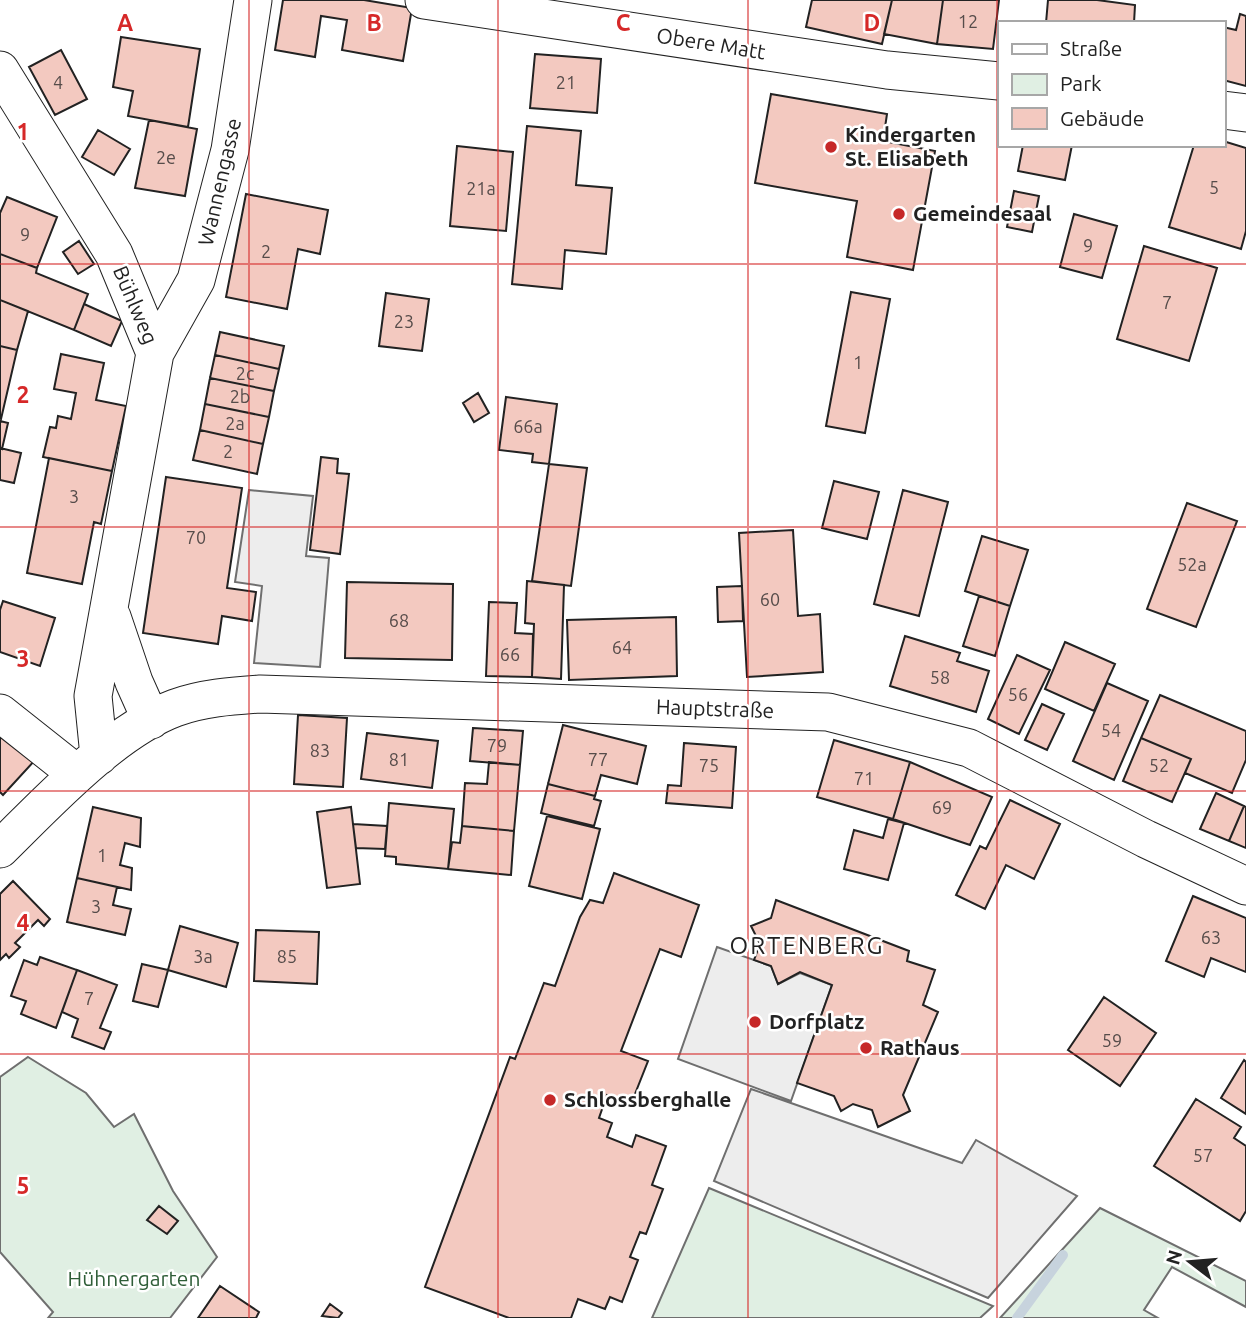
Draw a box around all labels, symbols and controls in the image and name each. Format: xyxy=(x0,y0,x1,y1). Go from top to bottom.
text: A xyxy=(117,10,133,35)
text: B xyxy=(366,10,382,35)
text: C xyxy=(616,10,631,35)
text: D xyxy=(864,10,880,35)
house number: 12 xyxy=(958,11,978,31)
legend xyxy=(998,21,1225,147)
street label: Obere Matt xyxy=(655,23,767,63)
text: Straße xyxy=(1060,36,1122,60)
text: Park xyxy=(1060,71,1102,95)
house number: 4 xyxy=(53,72,63,92)
house number: 21 xyxy=(556,72,576,92)
text: Gebäude xyxy=(1060,106,1144,130)
street label: Wannengasse xyxy=(193,116,245,248)
text: 1 xyxy=(17,119,29,144)
place label: Kindergarten St. Elisabeth xyxy=(845,122,976,170)
marker: Kindergarten St. Elisabeth xyxy=(823,139,839,155)
house number: 2e xyxy=(156,147,176,167)
house number: 5 xyxy=(1209,177,1219,197)
house number: 21a xyxy=(466,178,496,198)
place label: Gemeindesaal xyxy=(913,201,1052,225)
marker: Gemeindesaal xyxy=(891,206,907,222)
house number: 9 xyxy=(20,224,30,244)
house number: 9 xyxy=(1083,235,1093,255)
house number: 2 xyxy=(261,241,271,261)
street label: Bühlweg xyxy=(109,262,163,347)
house number: 7 xyxy=(1162,292,1172,312)
house number: 23 xyxy=(394,311,414,331)
house number: 1 xyxy=(853,352,863,372)
house number: 2c xyxy=(236,363,254,383)
text: 2 xyxy=(17,382,29,407)
house number: 2b xyxy=(230,386,250,406)
house number: 2a xyxy=(225,413,245,433)
house number: 66a xyxy=(513,416,543,436)
house number: 2 xyxy=(223,441,233,461)
house number: 3 xyxy=(69,486,79,506)
house number: 70 xyxy=(186,527,206,547)
house number: 52a xyxy=(1177,554,1207,574)
house number: 60 xyxy=(760,589,780,609)
house number: 68 xyxy=(389,610,409,630)
house number: 64 xyxy=(612,637,632,657)
house number: 66 xyxy=(500,644,520,664)
text: 3 xyxy=(17,646,29,671)
house number: 58 xyxy=(930,667,950,687)
house number: 56 xyxy=(1008,684,1028,704)
street label: Hauptstraße xyxy=(655,694,775,722)
house number: 54 xyxy=(1101,720,1121,740)
house number: 79 xyxy=(487,735,507,755)
house number: 83 xyxy=(310,740,330,760)
house number: 81 xyxy=(389,749,409,769)
house number: 77 xyxy=(588,749,608,769)
house number: 75 xyxy=(699,755,719,775)
house number: 52 xyxy=(1149,755,1169,775)
house number: 71 xyxy=(854,768,874,788)
house number: 69 xyxy=(932,797,952,817)
house number: 1 xyxy=(97,845,107,865)
house number: 3 xyxy=(91,896,101,916)
text: 4 xyxy=(17,910,30,935)
house number: 63 xyxy=(1201,927,1221,947)
district label: ORTENBERG xyxy=(730,932,884,959)
house number: 3a xyxy=(193,946,213,966)
house number: 85 xyxy=(277,946,297,966)
house number: 7 xyxy=(84,988,94,1008)
place label: Dorfplatz xyxy=(769,1009,864,1033)
marker: Dorfplatz xyxy=(747,1014,763,1030)
house number: 59 xyxy=(1102,1030,1122,1050)
place label: Rathaus xyxy=(880,1035,960,1059)
marker: Rathaus xyxy=(858,1040,874,1056)
place label: Schlossberghalle xyxy=(564,1087,731,1111)
marker: Schlossberghalle xyxy=(542,1092,558,1108)
house number: 57 xyxy=(1193,1145,1213,1165)
text: 5 xyxy=(17,1173,29,1198)
north arrow xyxy=(1155,1227,1225,1297)
text: N xyxy=(1161,1247,1186,1267)
park label: Hühnergarten xyxy=(68,1266,200,1290)

